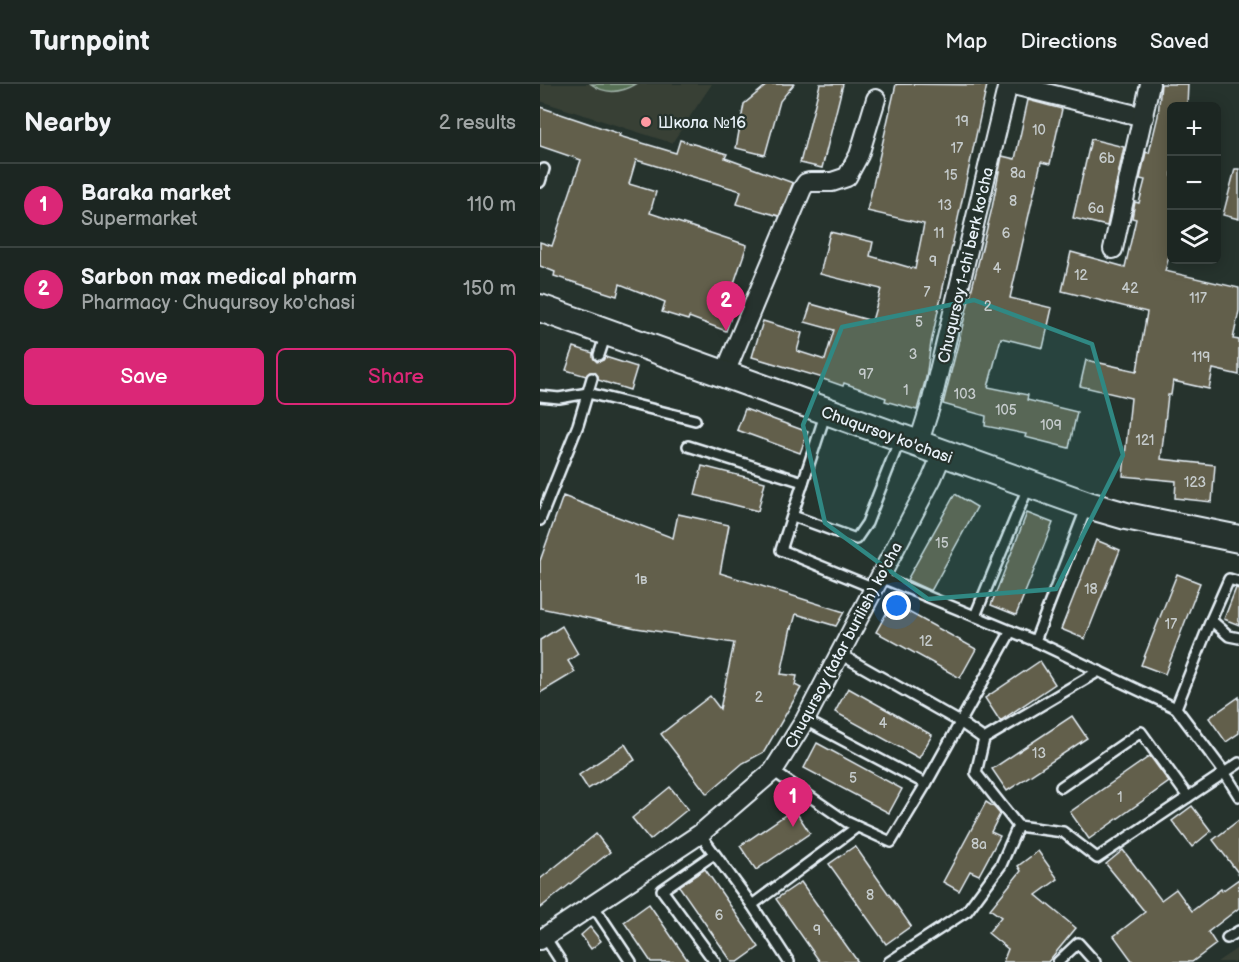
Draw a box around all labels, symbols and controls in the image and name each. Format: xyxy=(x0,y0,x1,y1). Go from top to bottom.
text: Turnpoint xyxy=(30,25,150,58)
text: Map xyxy=(945,29,988,54)
text: Directions xyxy=(1021,29,1117,54)
text: Saved xyxy=(1150,29,1209,54)
map controls xyxy=(1167,102,1221,264)
button: + xyxy=(1167,102,1221,156)
text: Nearby xyxy=(24,108,111,139)
text: 2 results xyxy=(439,111,516,135)
house number: 19 xyxy=(955,113,969,130)
place label: Школа №16 xyxy=(658,114,746,133)
marker: Школа №16 xyxy=(639,115,653,129)
house number: 10 xyxy=(1032,122,1046,139)
house number: 17 xyxy=(951,140,963,157)
house number: 6b xyxy=(1099,150,1115,167)
button: − xyxy=(1167,156,1221,210)
house number: 8a xyxy=(1010,165,1026,182)
street label: Chuqursoy 1-chi berk ko'cha xyxy=(935,166,998,365)
house number: 15 xyxy=(944,167,958,184)
text: Baraka market xyxy=(81,180,231,207)
text: 1 xyxy=(39,193,48,217)
text: 110 m xyxy=(467,193,516,217)
house number: 8 xyxy=(1009,193,1017,210)
house number: 13 xyxy=(938,197,952,214)
house number: 6a xyxy=(1088,200,1104,217)
text: Supermarket xyxy=(81,207,197,231)
button: layers xyxy=(1167,210,1221,264)
house number: 11 xyxy=(934,225,944,242)
house number: 6 xyxy=(1002,225,1011,242)
house number: 9 xyxy=(929,253,937,270)
house number: 4 xyxy=(993,260,1002,277)
text: Sarbon max medical pharm xyxy=(81,264,357,291)
house number: 12 xyxy=(1074,267,1089,284)
text: 2 xyxy=(38,277,49,301)
text: 150 m xyxy=(463,277,516,301)
house number: 42 xyxy=(1122,280,1139,297)
pin: 2 xyxy=(706,282,746,331)
house number: 7 xyxy=(924,284,931,301)
house number: 117 xyxy=(1189,290,1207,307)
text: Pharmacy · Chuqursoy ko'chasi xyxy=(81,291,355,315)
house number: 2 xyxy=(984,298,993,315)
house number: 5 xyxy=(915,314,923,331)
house number: 3 xyxy=(909,346,917,363)
button: Save xyxy=(24,348,264,405)
button: Share xyxy=(276,348,516,405)
house number: 119 xyxy=(1192,349,1210,366)
house number: 97 xyxy=(859,366,874,383)
house number: 1 xyxy=(903,382,909,399)
house number: 103 xyxy=(954,386,976,403)
house number: 105 xyxy=(995,402,1017,419)
street label: Chuqursoy ko'chasi xyxy=(818,403,955,468)
house number: 109 xyxy=(1040,417,1062,434)
house number: 121 xyxy=(1136,432,1154,449)
house number: 123 xyxy=(1184,474,1206,491)
house number: 15 xyxy=(935,535,949,552)
street label: Chuqursoy (tatar burilish) ko'cha xyxy=(782,539,907,752)
house number: 1в xyxy=(635,571,648,588)
house number: 18 xyxy=(1084,581,1098,598)
your location xyxy=(882,591,911,620)
house number: 17 xyxy=(1165,616,1177,633)
house number: 12 xyxy=(919,633,934,650)
house number: 2 xyxy=(755,689,764,706)
house number: 4 xyxy=(879,715,888,732)
house number: 13 xyxy=(1032,745,1046,762)
house number: 5 xyxy=(849,770,857,787)
pin: 1 xyxy=(774,778,812,827)
house number: 1 xyxy=(1117,789,1123,806)
house number: 8a xyxy=(971,836,987,853)
house number: 8 xyxy=(866,887,874,904)
house number: 6 xyxy=(715,907,724,924)
house number: 9 xyxy=(813,922,821,939)

